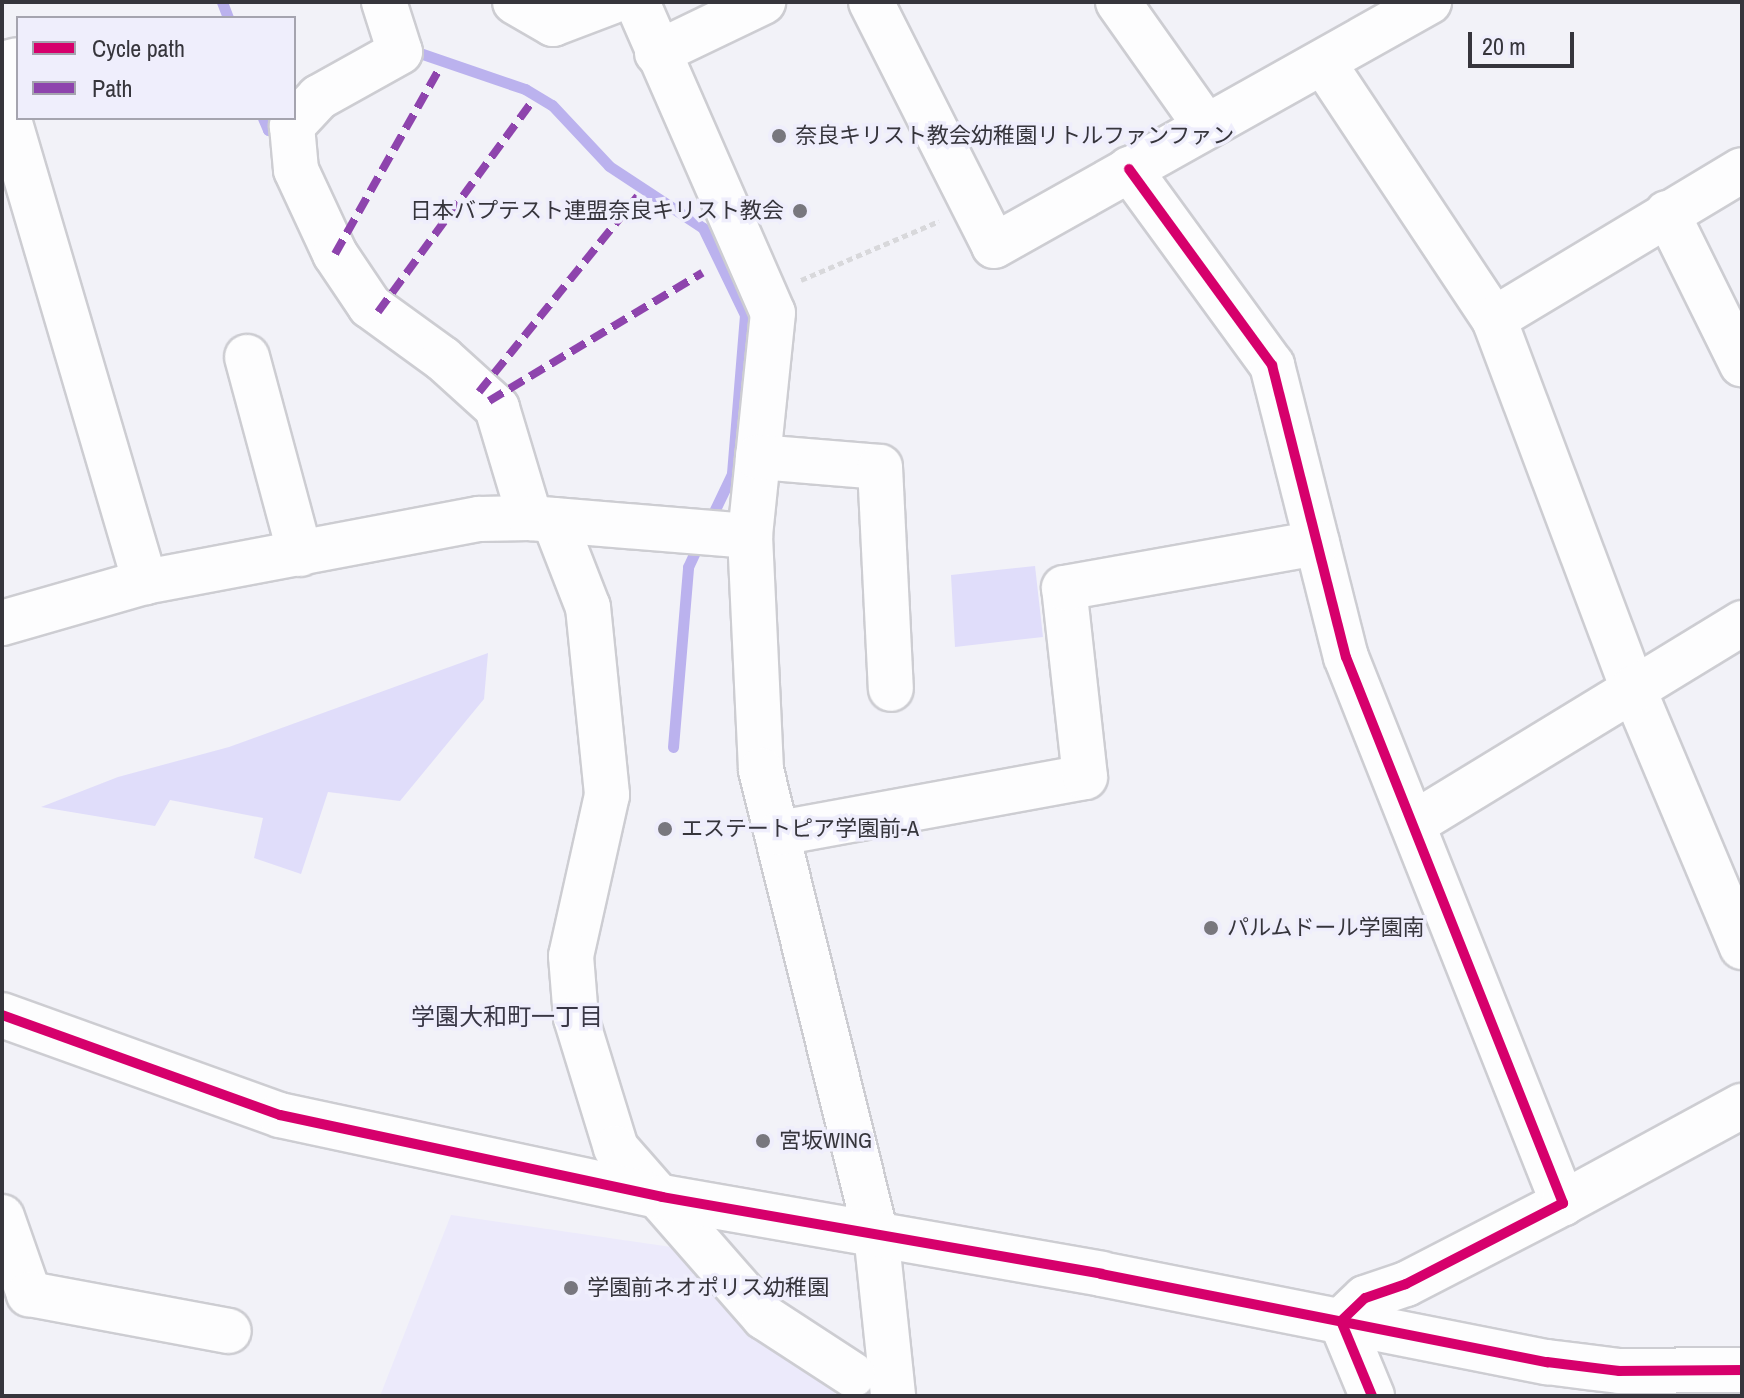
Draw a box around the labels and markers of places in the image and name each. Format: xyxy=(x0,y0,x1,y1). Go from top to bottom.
place label: 奈良キリスト教会幼稚園リトルファンファン xyxy=(795,123,1235,149)
marker: 奈良キリスト教会幼稚園リトルファンファン xyxy=(770,127,788,145)
place label: 日本バプテスト連盟奈良キリスト教会 xyxy=(410,198,784,224)
marker: 日本バプテスト連盟奈良キリスト教会 xyxy=(791,202,809,220)
place label: エステートピア学園前-A xyxy=(681,816,919,842)
marker: エステートピア学園前-A xyxy=(656,820,674,838)
place label: パルムドール学園南 xyxy=(1227,915,1425,941)
marker: パルムドール学園南 xyxy=(1202,919,1220,937)
place label: 宮坂WING xyxy=(779,1128,872,1154)
marker: 宮坂WING xyxy=(754,1132,772,1150)
place label: 学園前ネオポリス幼稚園 xyxy=(587,1275,829,1301)
marker: 学園前ネオポリス幼稚園 xyxy=(562,1279,580,1297)

